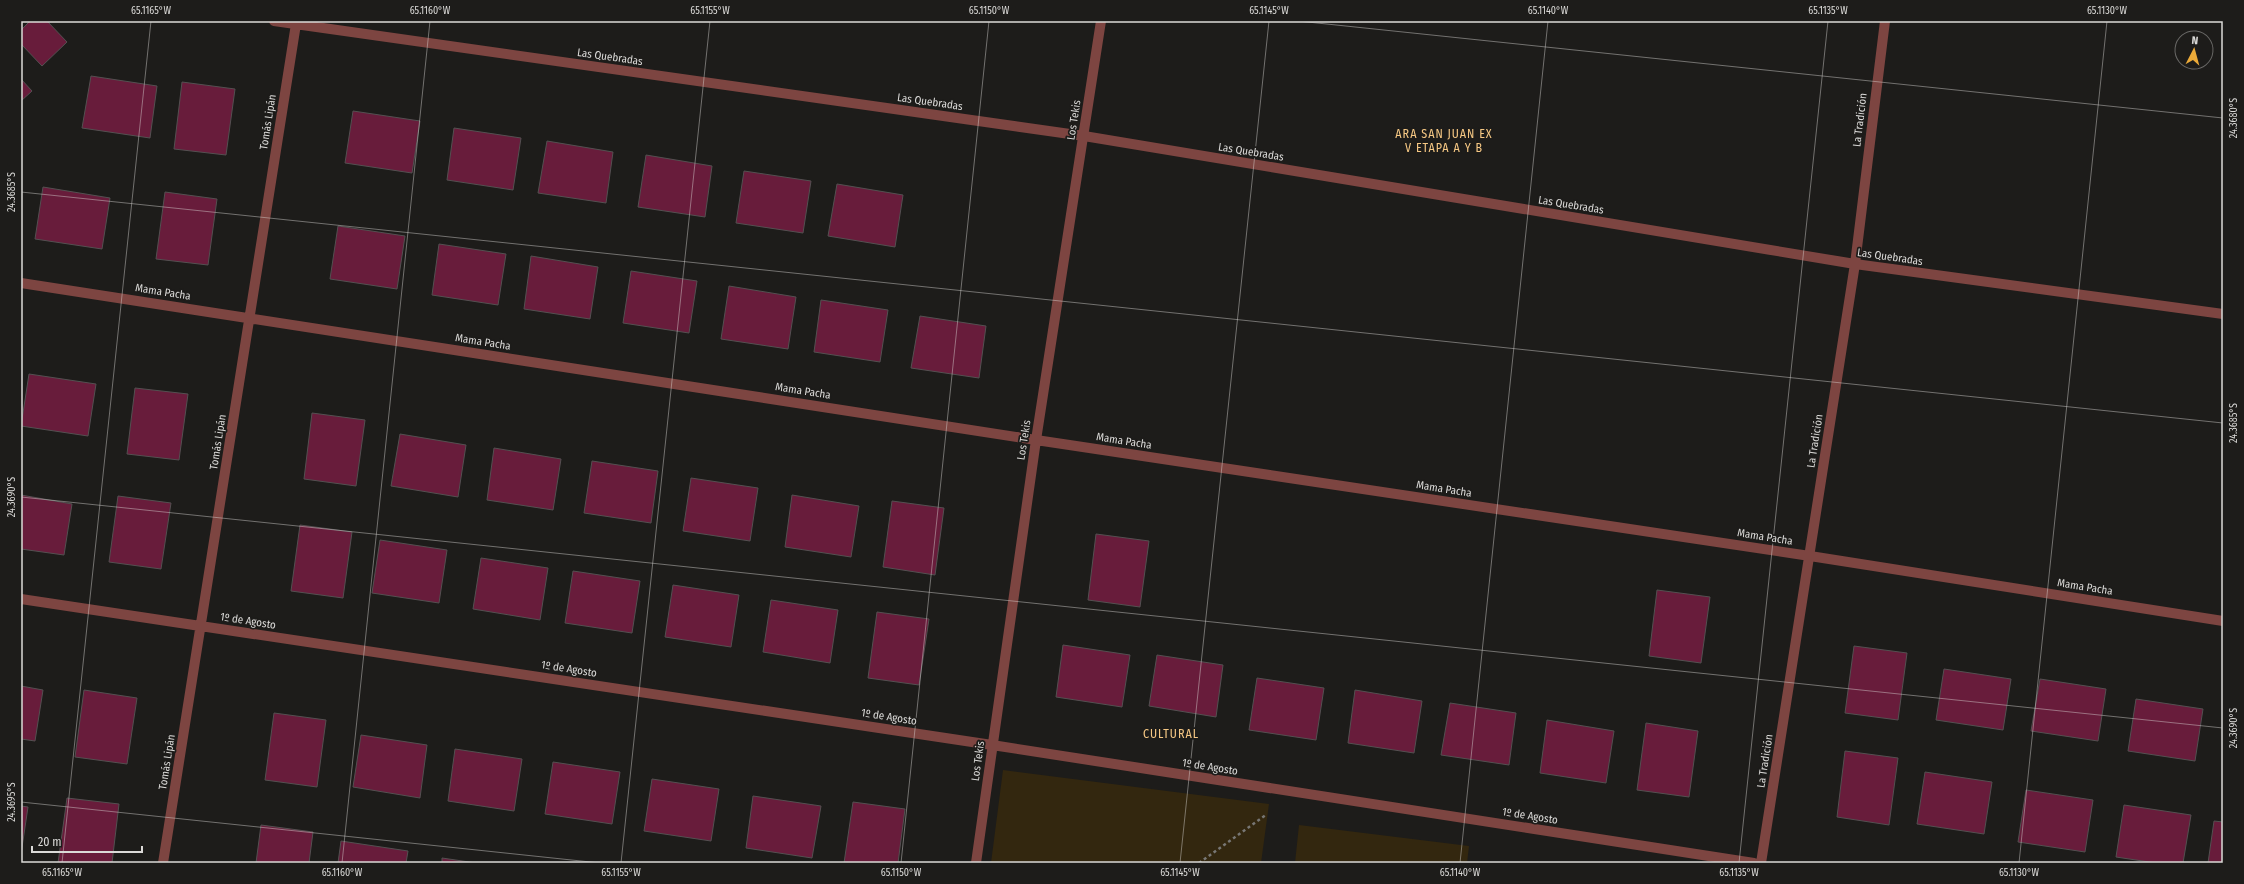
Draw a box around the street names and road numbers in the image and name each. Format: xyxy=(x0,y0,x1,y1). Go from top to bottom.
street label: Las Quebradas xyxy=(576,46,644,68)
street label: Las Quebradas xyxy=(896,91,964,113)
street label: La Tradición xyxy=(1850,92,1870,148)
street label: Tomás Lipán xyxy=(257,93,279,151)
street label: Los Tekis xyxy=(1064,99,1084,141)
street label: Las Quebradas xyxy=(1217,140,1285,164)
street label: Las Quebradas xyxy=(1537,193,1605,217)
street label: Las Quebradas xyxy=(1856,246,1924,268)
street label: Mama Pacha xyxy=(134,281,192,303)
street label: Mama Pacha xyxy=(454,331,512,353)
street label: Mama Pacha xyxy=(774,380,832,402)
street label: Tomás Lipán xyxy=(207,413,229,471)
street label: La Tradición xyxy=(1804,413,1826,469)
street label: Los Tekis xyxy=(1014,419,1034,461)
street label: Mama Pacha xyxy=(1095,430,1153,452)
street label: Mama Pacha xyxy=(1415,478,1473,500)
street label: Mama Pacha xyxy=(1736,526,1794,548)
street label: Mama Pacha xyxy=(2056,576,2114,598)
street label: 1º de Agosto xyxy=(219,610,277,632)
street label: 1º de Agosto xyxy=(540,658,598,680)
street label: 1º de Agosto xyxy=(860,706,918,728)
street label: Tomás Lipán xyxy=(156,733,178,791)
street label: La Tradición xyxy=(1754,733,1776,789)
street label: Los Tekis xyxy=(969,740,987,782)
street label: 1º de Agosto xyxy=(1181,756,1239,778)
street label: 1º de Agosto xyxy=(1501,805,1559,827)

